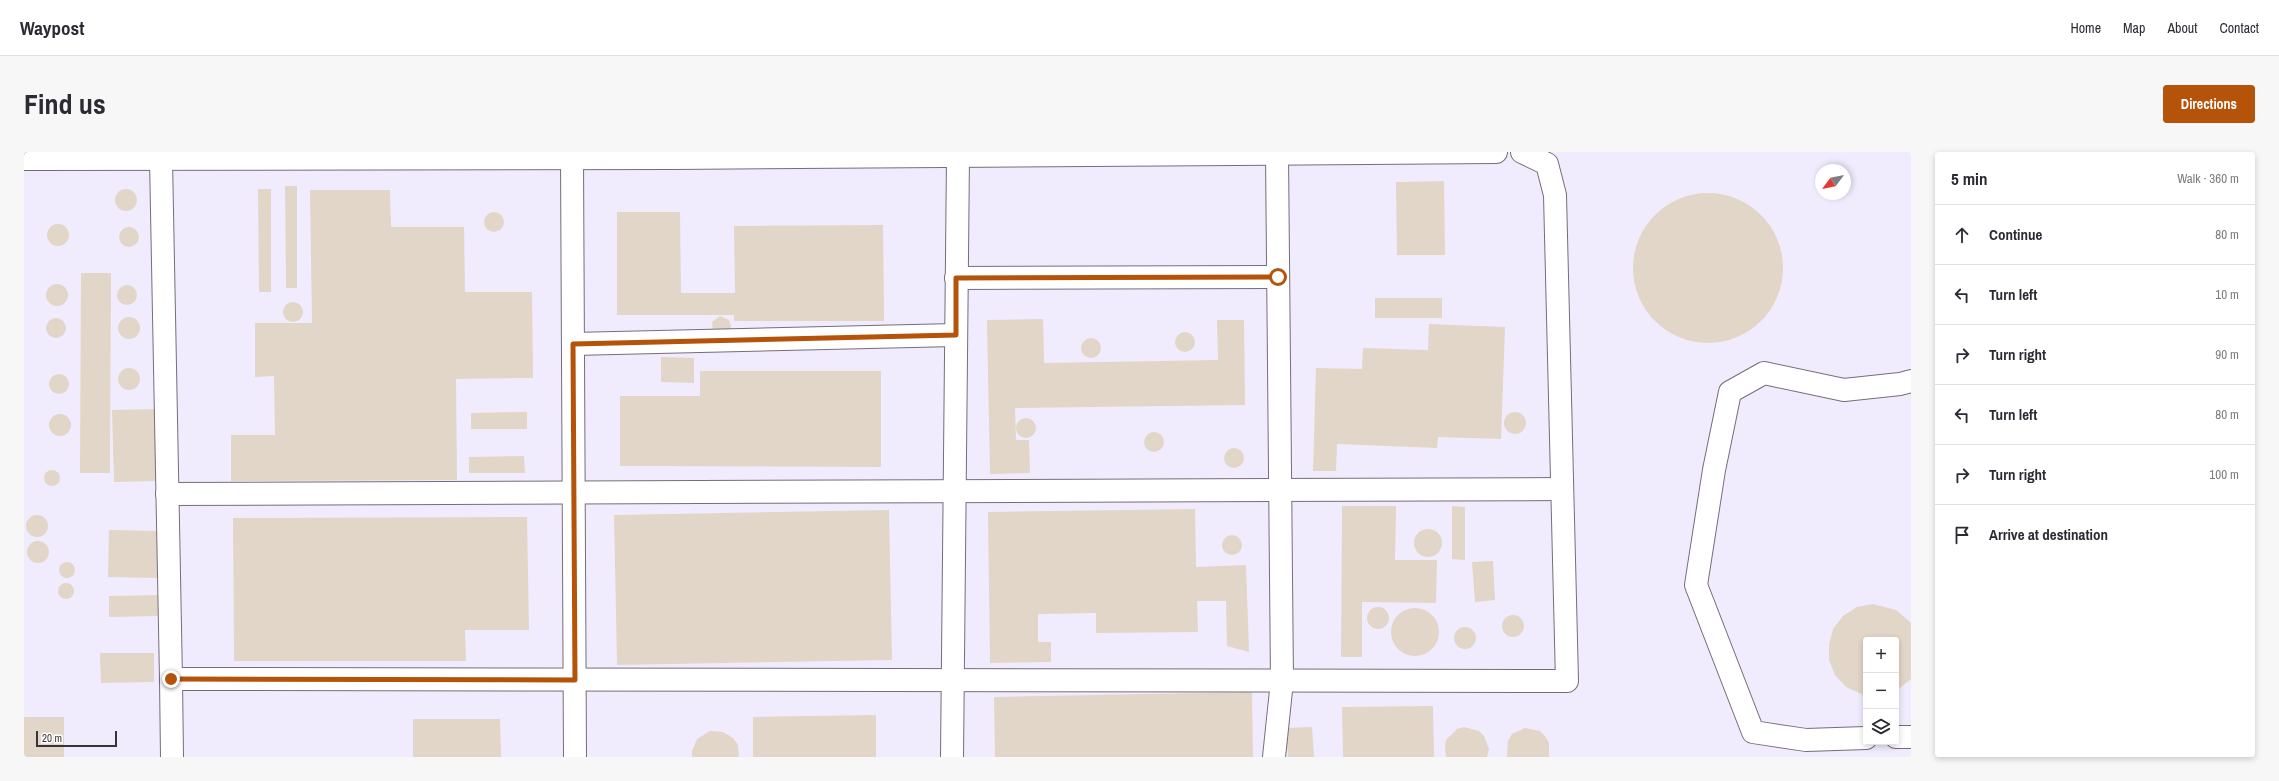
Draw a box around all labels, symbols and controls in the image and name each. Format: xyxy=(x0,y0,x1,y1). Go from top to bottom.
text: Waypost xyxy=(20,15,84,41)
text: Home xyxy=(2070,19,2101,37)
text: Map xyxy=(2123,19,2145,37)
text: About xyxy=(2167,19,2197,37)
text: Contact xyxy=(2219,19,2259,37)
text: Find us xyxy=(24,85,106,123)
button: Directions xyxy=(2163,85,2255,123)
north arrow xyxy=(1815,164,1851,200)
text: 5 min xyxy=(1951,167,1987,190)
text: Walk · 360 m xyxy=(2177,170,2239,187)
icon: ahead xyxy=(1951,224,1973,246)
text: Continue xyxy=(1989,224,2042,245)
text: 80 m xyxy=(2215,226,2239,243)
route start xyxy=(1269,268,1287,286)
icon: left xyxy=(1951,284,1973,306)
text: Turn left xyxy=(1989,284,2037,305)
text: 10 m xyxy=(2215,286,2239,303)
icon: right xyxy=(1951,344,1973,366)
text: Turn right xyxy=(1989,344,2046,365)
text: 90 m xyxy=(2215,346,2239,363)
icon: left xyxy=(1951,404,1973,426)
text: Turn left xyxy=(1989,404,2037,425)
text: 80 m xyxy=(2215,406,2239,423)
icon: right xyxy=(1951,464,1973,486)
text: Turn right xyxy=(1989,464,2046,485)
text: 100 m xyxy=(2209,466,2239,483)
icon: arrive xyxy=(1951,524,1973,546)
text: Arrive at destination xyxy=(1989,524,2108,545)
map controls xyxy=(1863,637,1899,745)
button: + xyxy=(1863,637,1899,673)
route end xyxy=(162,670,180,688)
button: − xyxy=(1863,673,1899,709)
button: layers xyxy=(1863,709,1899,745)
scale bar xyxy=(36,729,117,748)
text: 20 m xyxy=(42,731,62,745)

